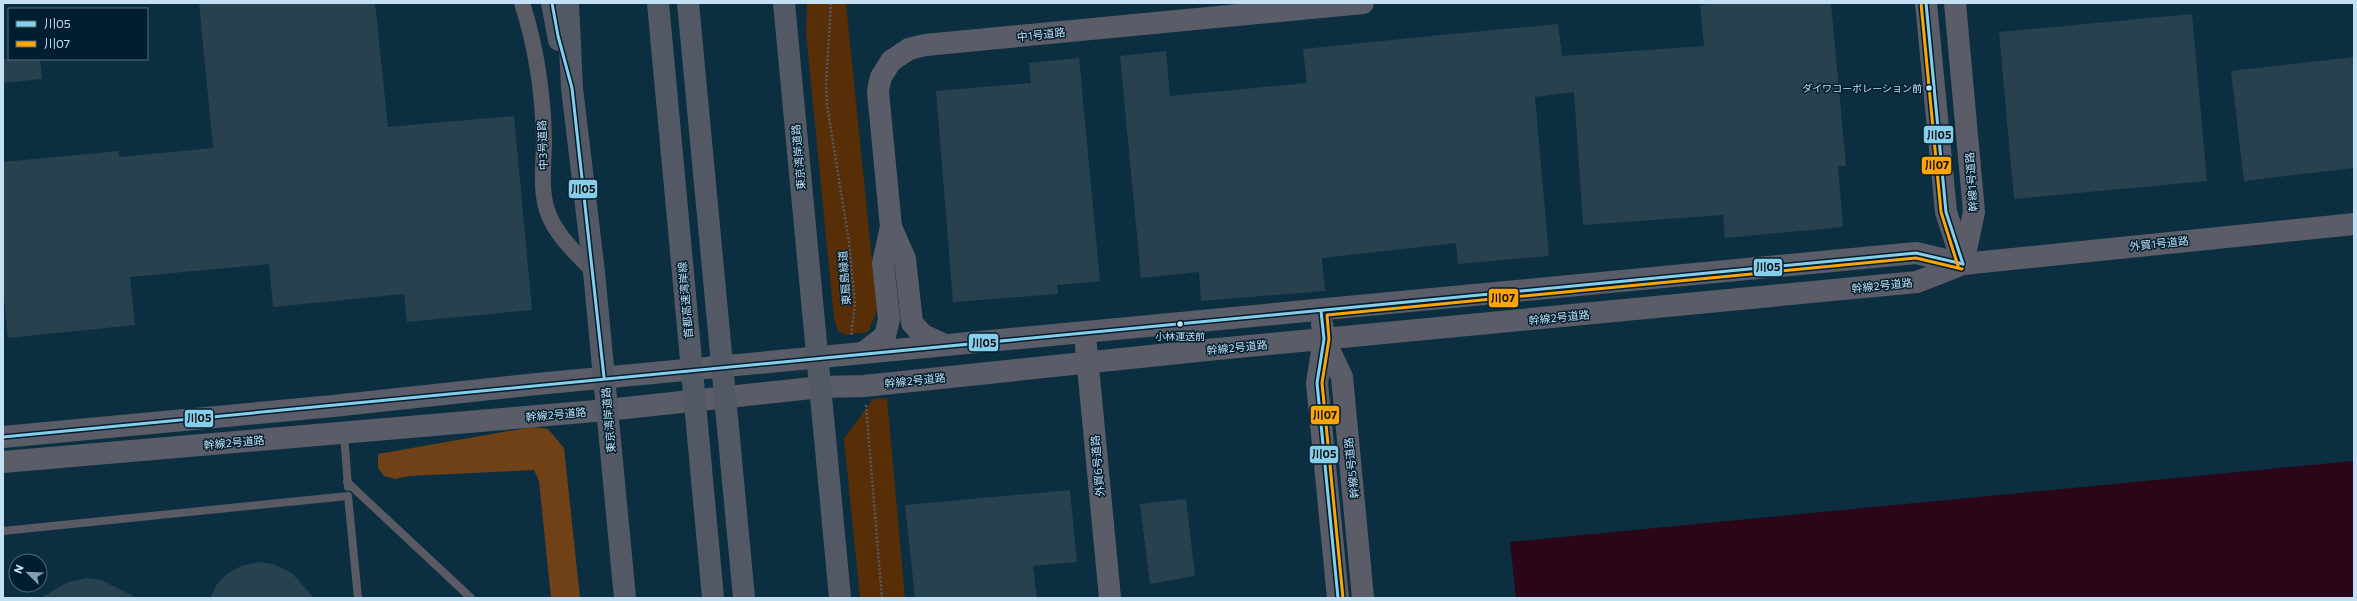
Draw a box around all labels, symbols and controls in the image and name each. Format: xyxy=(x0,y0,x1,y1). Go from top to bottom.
legend xyxy=(8,8,148,60)
text: 川05 xyxy=(44,16,71,30)
street label: 中1号道路 xyxy=(1016,25,1066,43)
text: 川07 xyxy=(44,36,70,50)
place label: ダイワコーポレーション前 xyxy=(1802,82,1922,94)
marker: ダイワコーポレーション前 xyxy=(1924,83,1934,93)
street label: 中3号道路 xyxy=(535,120,549,170)
street label: 東京湾岸道路 xyxy=(789,124,807,190)
line badge: 川05 xyxy=(1923,125,1954,144)
text: 川05 xyxy=(1927,128,1951,141)
street label: 幹線1号道路 xyxy=(1962,152,1980,212)
line badge: 川07 xyxy=(1921,156,1952,175)
text: 川07 xyxy=(1925,158,1949,171)
line badge: 川05 xyxy=(568,179,598,199)
text: 川05 xyxy=(571,182,595,195)
street label: 外貿1号道路 xyxy=(2129,233,2189,253)
street label: 東扇島緑道 xyxy=(836,250,852,306)
line badge: 川05 xyxy=(1753,258,1783,277)
text: 川05 xyxy=(1756,260,1780,273)
street label: 首都高速湾岸線 xyxy=(675,261,695,339)
street label: 幹線2号道路 xyxy=(1851,275,1913,295)
line badge: 川07 xyxy=(1488,288,1519,308)
text: 川07 xyxy=(1491,291,1515,304)
street label: 幹線2号道路 xyxy=(1528,307,1590,327)
marker: 小林運送前 xyxy=(1175,319,1185,329)
place label: 小林運送前 xyxy=(1155,330,1205,342)
line badge: 川05 xyxy=(968,333,999,352)
text: 川05 xyxy=(972,336,996,349)
street label: 幹線2号道路 xyxy=(1206,337,1268,357)
street label: 幹線2号道路 xyxy=(884,370,946,390)
street label: 東京湾岸道路 xyxy=(599,387,617,453)
street label: 幹線2号道路 xyxy=(525,405,587,423)
line badge: 川07 xyxy=(1310,405,1340,425)
text: 川07 xyxy=(1313,408,1337,421)
line badge: 川05 xyxy=(184,409,214,428)
text: 川05 xyxy=(187,411,211,424)
street label: 幹線2号道路 xyxy=(203,433,265,451)
street label: 外貿6号道路 xyxy=(1088,435,1106,497)
street label: 幹線5号道路 xyxy=(1341,437,1361,499)
line badge: 川05 xyxy=(1309,445,1339,464)
text: 川05 xyxy=(1312,447,1336,460)
north arrow xyxy=(8,553,48,593)
text: N xyxy=(11,563,26,575)

